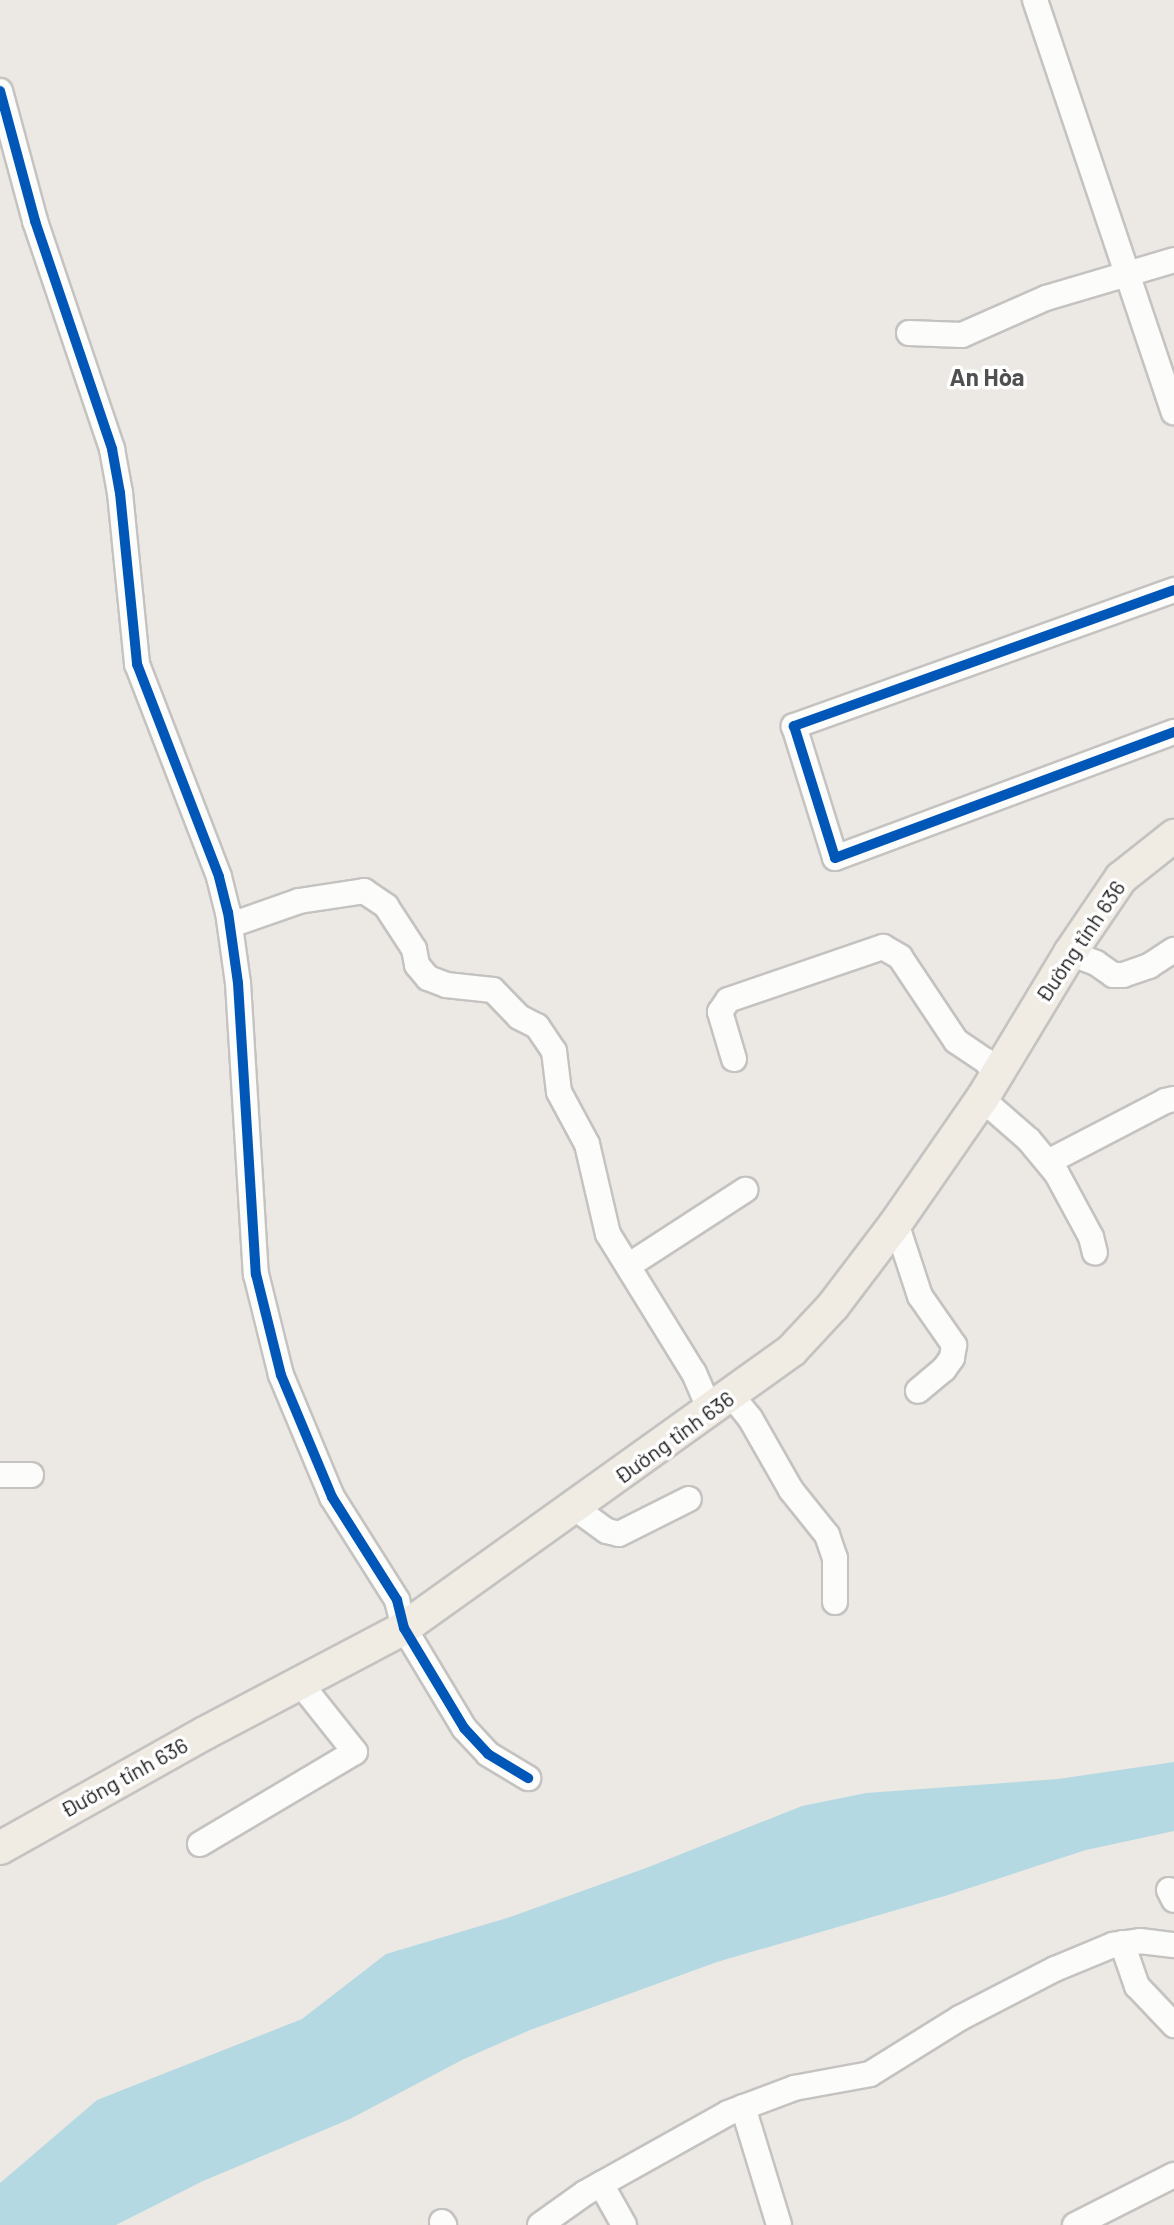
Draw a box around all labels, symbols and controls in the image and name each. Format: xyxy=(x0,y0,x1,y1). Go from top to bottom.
district label: An Hòa xyxy=(950,363,1024,391)
street label: Đường tỉnh 636 xyxy=(1030,875,1130,1007)
street label: Đường tỉnh 636 xyxy=(609,1385,739,1489)
street label: Đường tỉnh 636 xyxy=(56,1731,192,1823)

